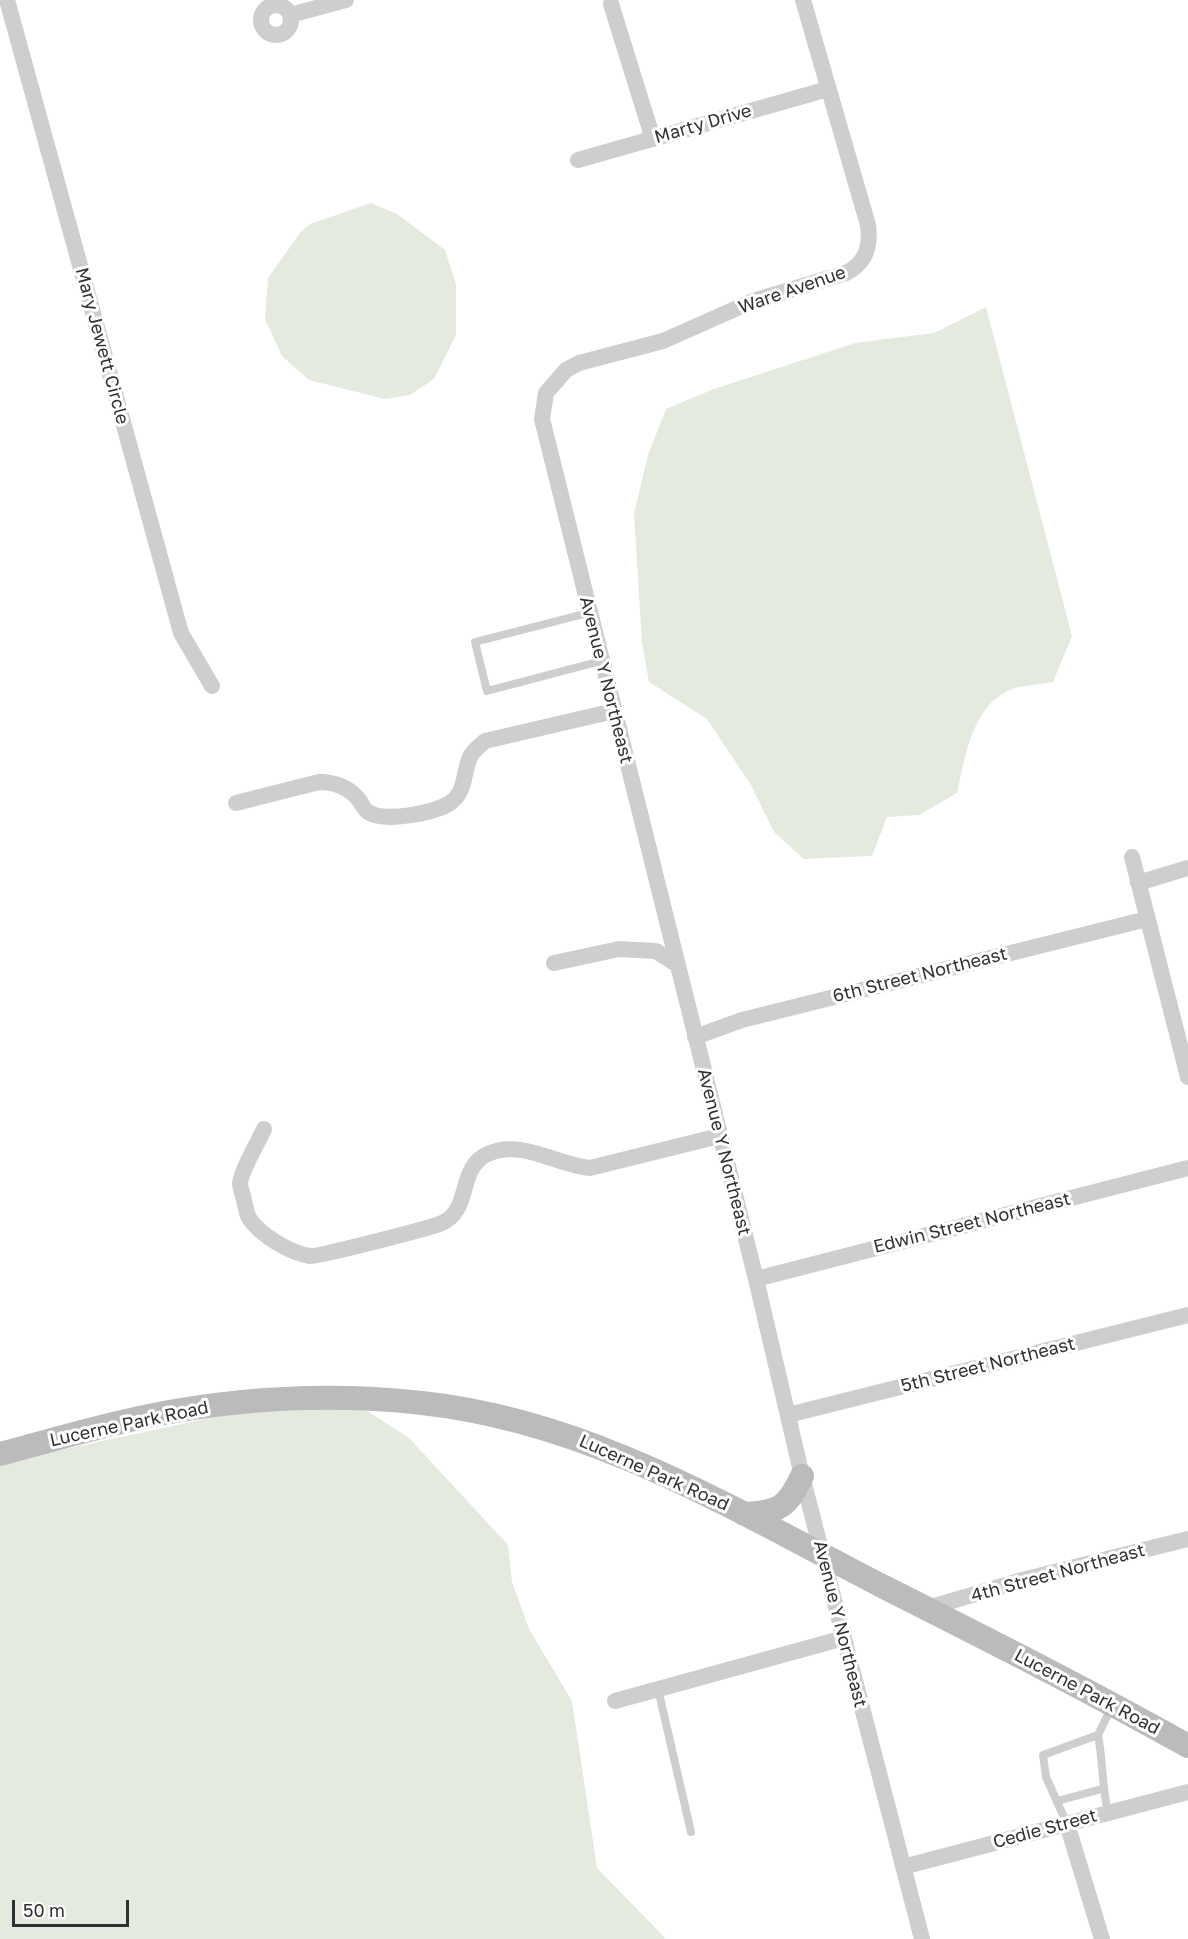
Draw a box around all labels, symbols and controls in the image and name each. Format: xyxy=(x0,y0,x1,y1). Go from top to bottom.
street label: Marty Drive xyxy=(652,100,754,148)
street label: Ware Avenue xyxy=(736,262,848,318)
street label: Mary Jewett Circle xyxy=(71,265,133,427)
street label: Avenue Y Northeast xyxy=(575,594,637,766)
street label: 6th Street Northeast xyxy=(831,943,1009,1007)
street label: Avenue Y Northeast xyxy=(693,1066,755,1238)
street label: Edwin Street Northeast xyxy=(871,1188,1073,1258)
street label: 5th Street Northeast xyxy=(899,1333,1077,1397)
street label: Lucerne Park Road xyxy=(48,1397,210,1451)
street label: Lucerne Park Road xyxy=(576,1430,732,1516)
street label: Avenue Y Northeast xyxy=(809,1538,871,1710)
street label: 4th Street Northeast xyxy=(969,1539,1147,1607)
street label: Lucerne Park Road xyxy=(1011,1645,1163,1739)
street label: Cedie Street xyxy=(991,1805,1099,1853)
scale bar xyxy=(15,1888,132,1926)
text: 50 m xyxy=(23,1899,65,1921)

